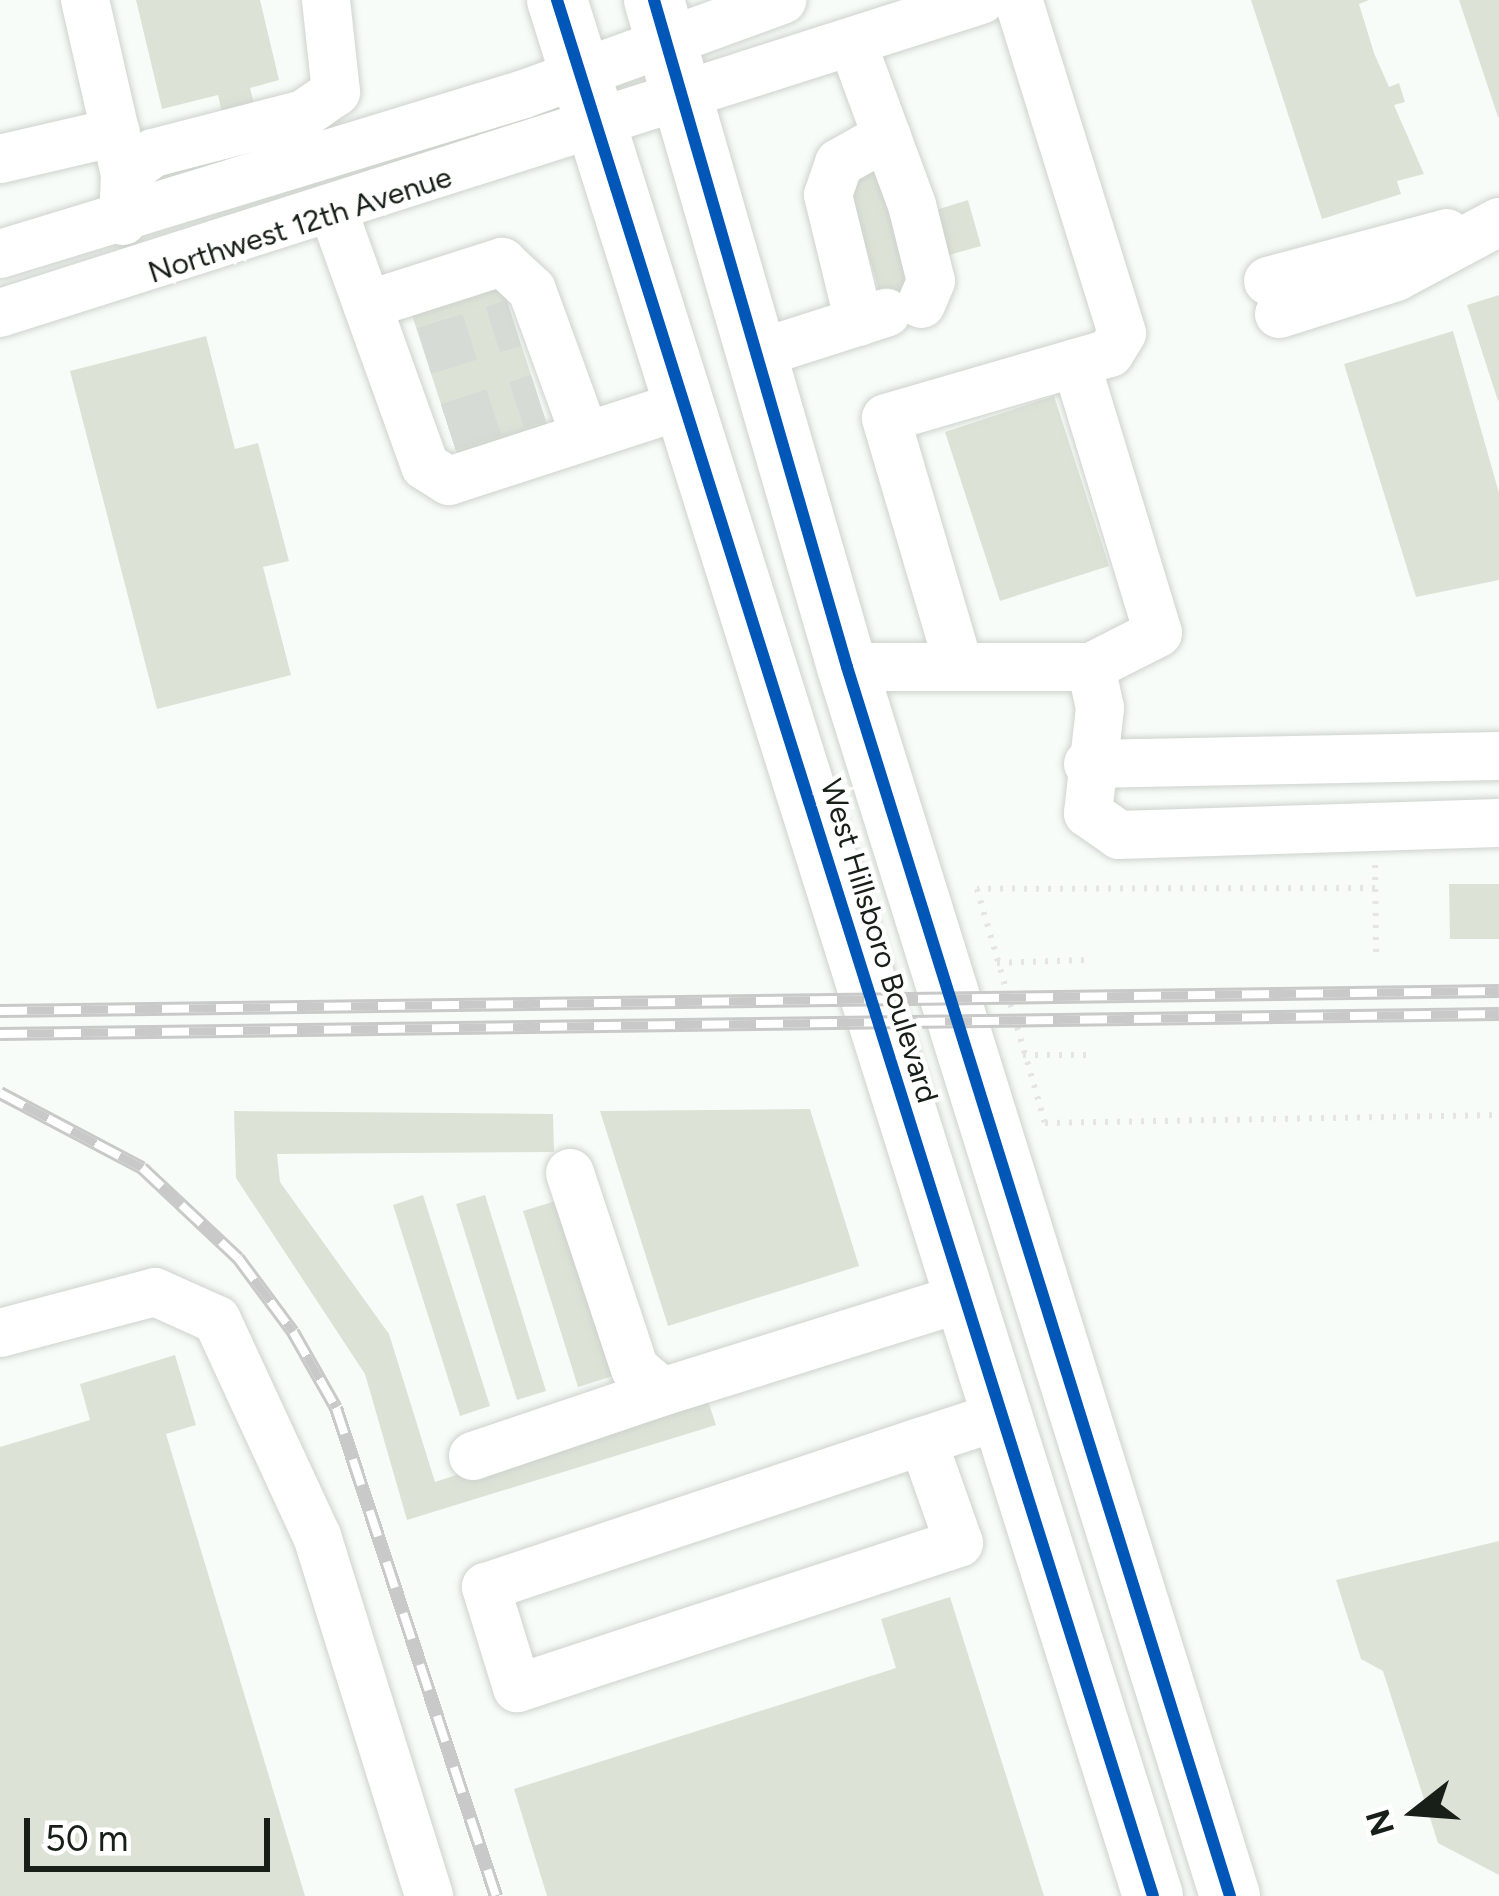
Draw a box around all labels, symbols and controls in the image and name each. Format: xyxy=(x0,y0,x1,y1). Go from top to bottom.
street label: Northwest 12th Avenue xyxy=(144,159,456,291)
street label: West Hillsboro Boulevard xyxy=(813,775,945,1107)
north arrow xyxy=(1355,1752,1475,1872)
scale bar xyxy=(30,1794,276,1868)
text: N xyxy=(1358,1805,1402,1841)
text: 50 m xyxy=(45,1817,128,1860)

